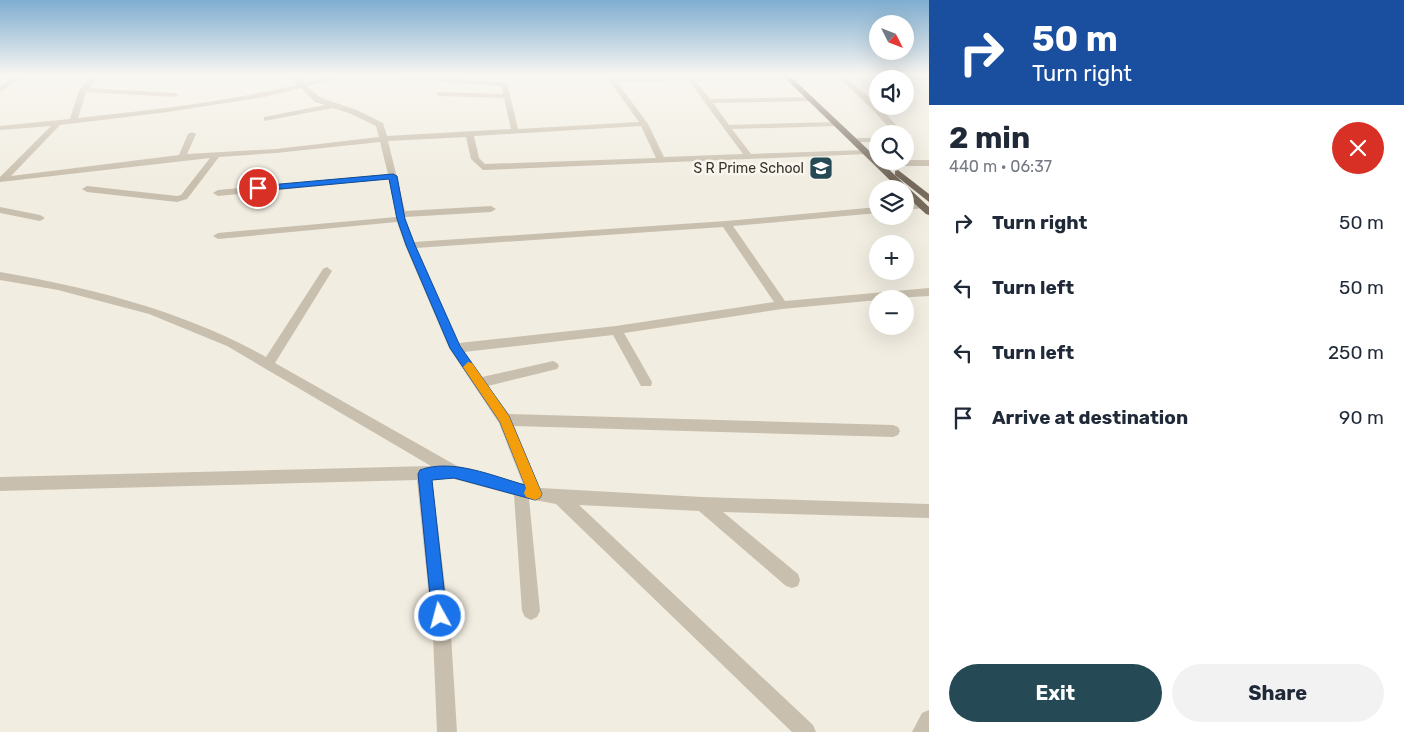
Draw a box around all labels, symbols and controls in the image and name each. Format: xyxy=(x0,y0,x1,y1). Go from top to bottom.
north arrow xyxy=(869,15,914,60)
map controls xyxy=(869,15,914,335)
text: 50 m xyxy=(1032,18,1118,60)
icon: right xyxy=(949,20,1014,85)
text: Turn right xyxy=(1032,60,1132,87)
button: sound xyxy=(869,70,914,115)
text: 2 min xyxy=(949,120,1030,156)
button: close xyxy=(1332,122,1384,174)
button: search xyxy=(869,125,914,170)
school or university icon: S R Prime School xyxy=(808,155,834,181)
text: 440 m · 06:37 xyxy=(949,157,1052,176)
place label: S R Prime School xyxy=(693,160,804,177)
pin xyxy=(237,167,279,209)
icon: arrive xyxy=(244,174,272,202)
button: layers xyxy=(869,180,914,225)
icon: right xyxy=(949,209,977,237)
text: Turn right xyxy=(992,211,1087,234)
text: 50 m xyxy=(1339,211,1384,234)
button: + xyxy=(869,235,914,280)
icon: left xyxy=(949,274,977,302)
text: Turn left xyxy=(992,276,1074,299)
text: 50 m xyxy=(1339,276,1384,299)
button: − xyxy=(869,290,914,335)
icon: left xyxy=(949,339,977,367)
text: Turn left xyxy=(992,341,1074,364)
text: 250 m xyxy=(1328,341,1384,364)
icon: arrive xyxy=(949,404,977,432)
text: Arrive at destination xyxy=(992,406,1188,429)
text: 90 m xyxy=(1339,406,1384,429)
position arrow xyxy=(413,589,465,641)
button: Exit xyxy=(949,664,1162,722)
button: Share xyxy=(1172,664,1384,722)

